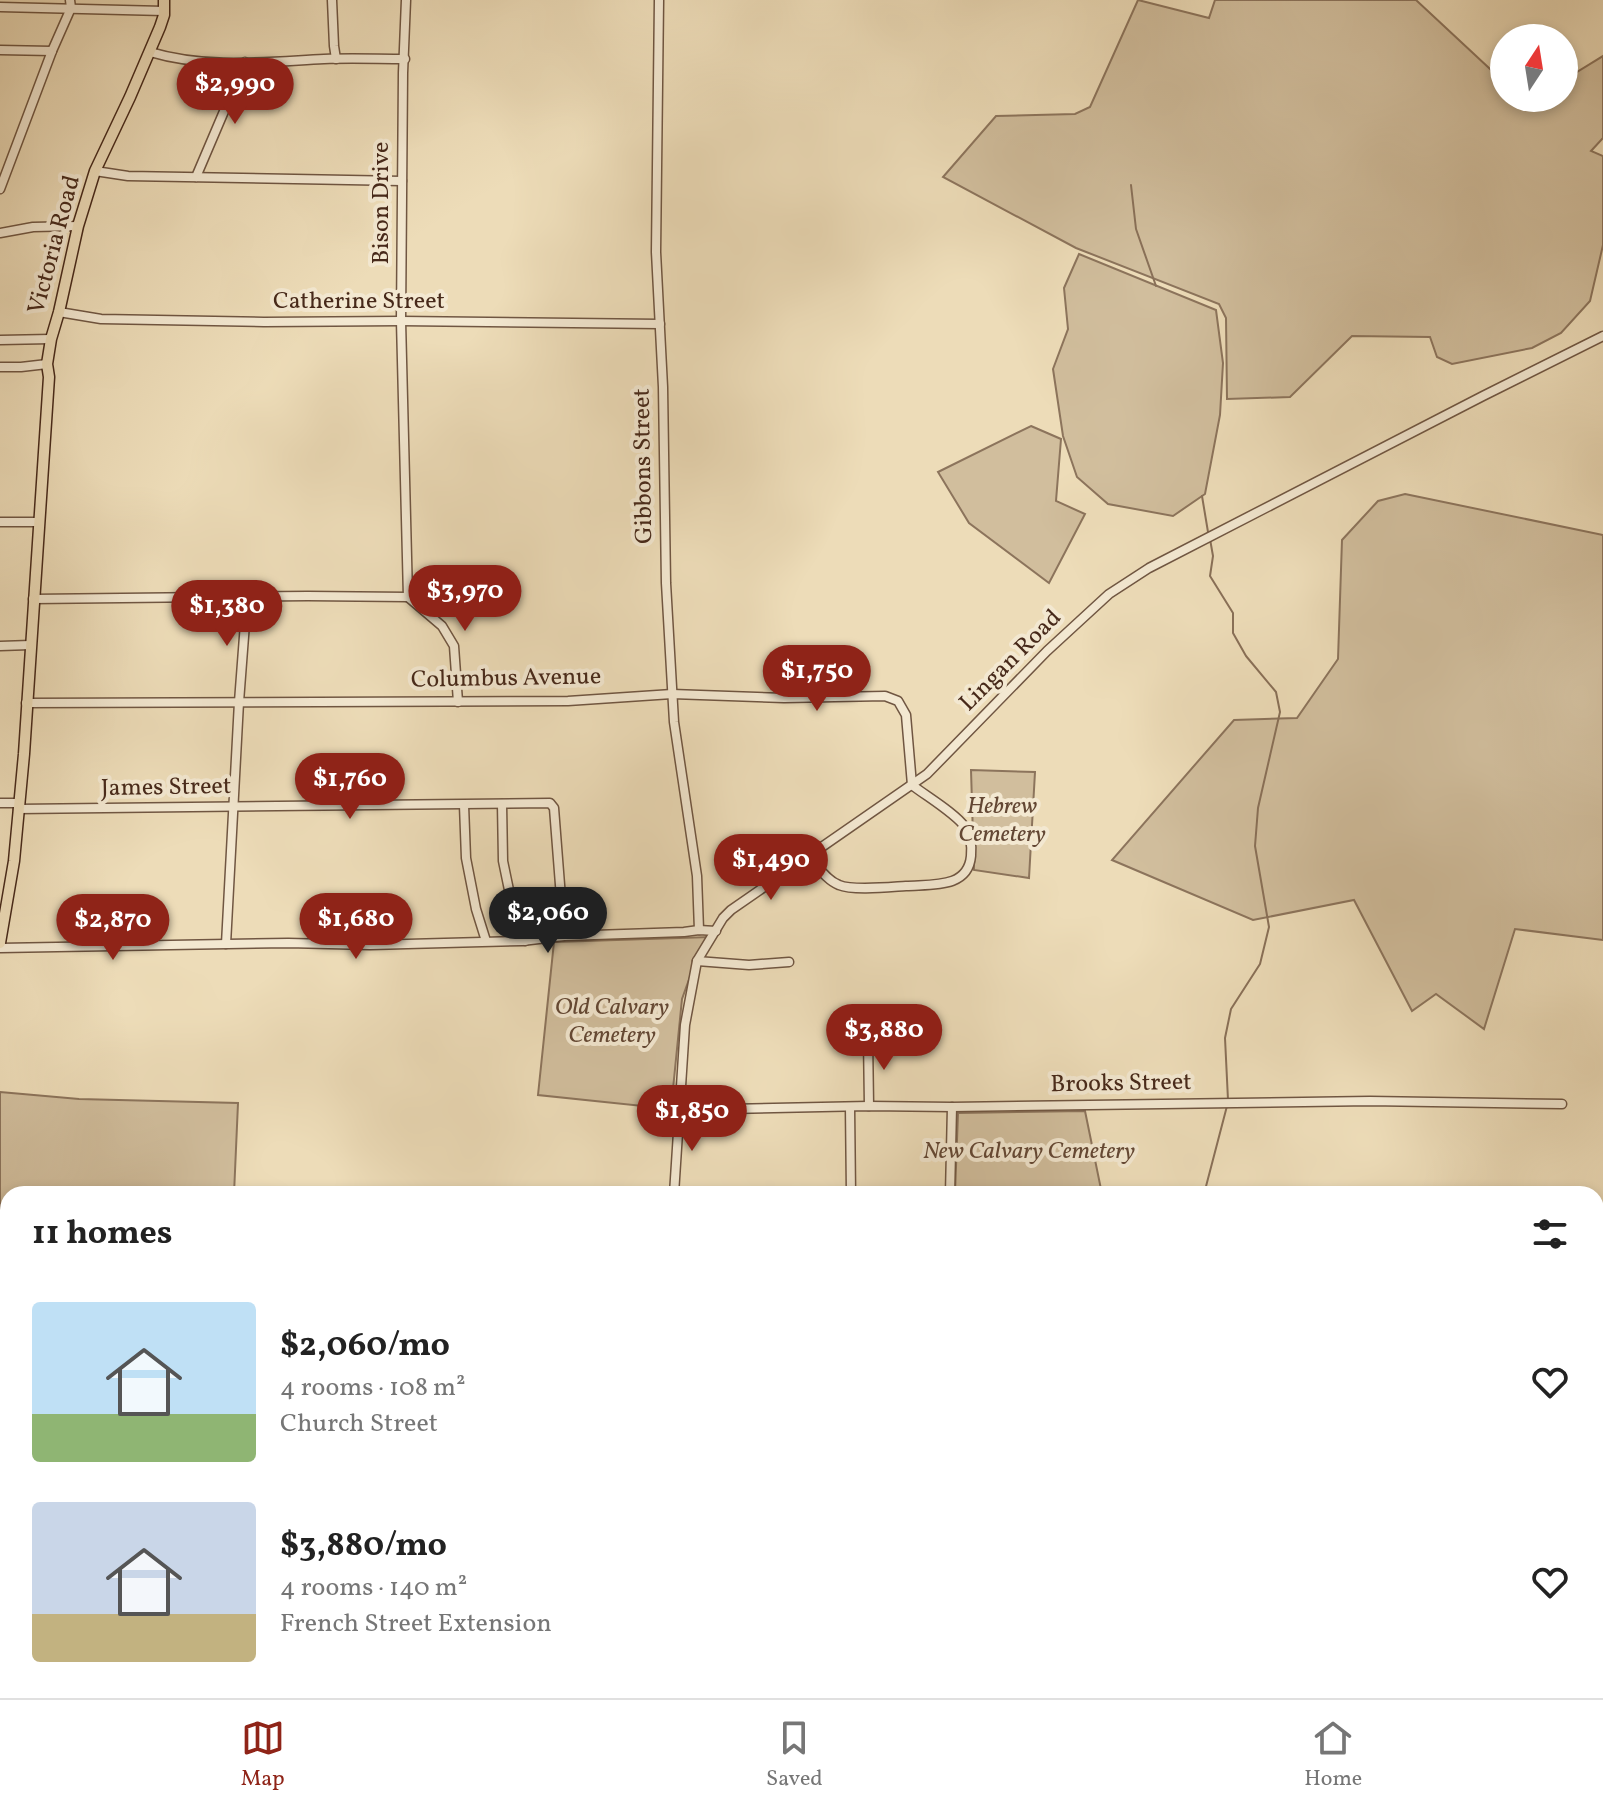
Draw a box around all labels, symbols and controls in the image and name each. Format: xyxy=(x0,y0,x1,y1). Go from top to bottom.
north arrow xyxy=(1490,24,1578,112)
map controls xyxy=(1490,24,1578,112)
pin: $2,990 xyxy=(170,58,300,126)
text: $2,990 xyxy=(195,66,275,102)
street label: Bison Drive xyxy=(365,142,399,264)
street label: Victoria Road xyxy=(20,172,90,318)
street label: Catherine Street xyxy=(273,285,445,319)
street label: Gibbons Street xyxy=(626,388,662,544)
pin: $3,970 xyxy=(400,565,530,633)
text: $3,970 xyxy=(426,573,504,609)
pin: $1,380 xyxy=(162,580,292,648)
text: $1,380 xyxy=(189,588,265,624)
street label: Lingan Road xyxy=(952,602,1070,720)
pin: $1,750 xyxy=(752,645,882,713)
text: $1,750 xyxy=(781,653,853,689)
street label: Columbus Avenue xyxy=(411,660,601,698)
pin: $1,760 xyxy=(285,753,415,821)
text: $1,760 xyxy=(313,761,387,797)
street label: James Street xyxy=(100,770,232,806)
park label: Hebrew Cemetery xyxy=(958,790,1046,852)
pin: $1,490 xyxy=(706,834,836,902)
text: $1,490 xyxy=(732,842,810,878)
pin: $2,060 xyxy=(483,887,613,955)
pin: $1,680 xyxy=(291,893,421,961)
pin: $2,870 xyxy=(48,894,178,962)
text: $2,060 xyxy=(507,895,589,931)
text: $1,680 xyxy=(318,901,394,937)
text: $2,870 xyxy=(74,902,152,938)
park label: Old Calvary Cemetery xyxy=(555,991,669,1053)
pin: $3,880 xyxy=(819,1004,949,1072)
text: $3,880 xyxy=(844,1012,924,1048)
street label: Brooks Street xyxy=(1050,1066,1192,1102)
pin: $1,850 xyxy=(627,1085,757,1153)
text: $1,850 xyxy=(655,1093,729,1129)
park label: New Calvary Cemetery xyxy=(923,1135,1135,1169)
text: 11 homes xyxy=(32,1211,172,1258)
icon: filters xyxy=(1528,1212,1572,1256)
text: $2,060/mo xyxy=(280,1323,450,1370)
icon: home xyxy=(96,1334,192,1430)
icon: heart xyxy=(1528,1360,1572,1404)
text: 4 rooms · 108 m² xyxy=(280,1370,466,1406)
text: Church Street xyxy=(280,1406,438,1442)
text: $3,880/mo xyxy=(280,1523,447,1570)
icon: home xyxy=(96,1534,192,1630)
icon: heart xyxy=(1528,1560,1572,1604)
text: 4 rooms · 140 m² xyxy=(280,1570,467,1606)
text: French Street Extension xyxy=(280,1606,552,1642)
tab: Map xyxy=(241,1716,285,1795)
tab: Saved xyxy=(766,1716,823,1795)
tab: Home xyxy=(1304,1716,1362,1795)

